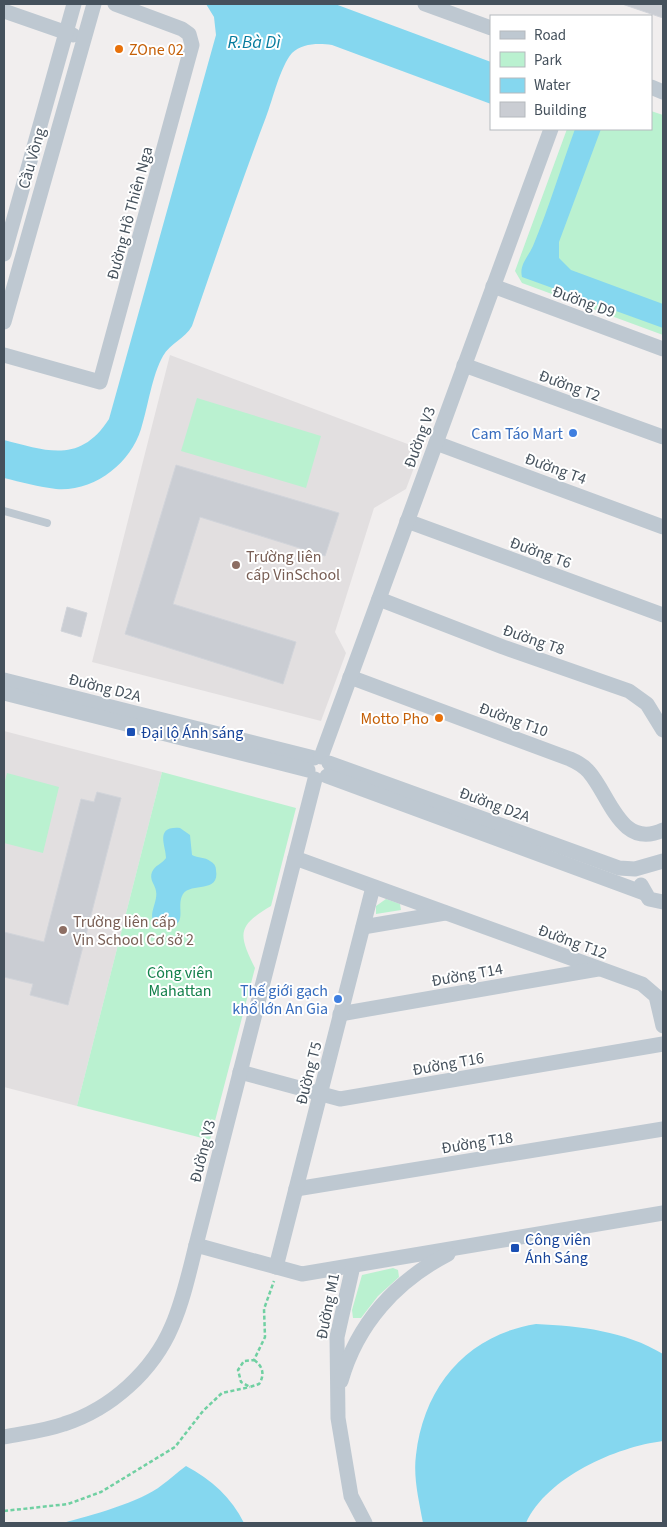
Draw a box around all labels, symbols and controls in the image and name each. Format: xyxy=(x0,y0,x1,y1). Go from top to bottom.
legend xyxy=(490,15,652,130)
text: Road xyxy=(534,25,566,46)
water label: R.Bà Dì xyxy=(228,30,281,55)
place label: ZOne 02 xyxy=(129,39,184,61)
marker: ZOne 02 xyxy=(113,43,125,55)
text: Park xyxy=(534,50,563,71)
text: Water xyxy=(534,75,571,96)
text: Building xyxy=(534,100,587,121)
street label: Cầu Vồng xyxy=(13,125,51,191)
street label: Đường Hồ Thiên Nga xyxy=(102,144,158,282)
street label: Đường D9 xyxy=(549,280,618,323)
street label: Đường T2 xyxy=(536,365,604,407)
street label: Đường V3 xyxy=(399,404,441,471)
place label: Cam Táo Mart xyxy=(471,423,564,445)
marker: Cam Táo Mart xyxy=(567,427,579,439)
street label: Đường T4 xyxy=(522,448,590,490)
street label: Đường T6 xyxy=(507,532,575,574)
place label: Trường liên cấp VinSchool xyxy=(246,546,340,586)
marker: Trường liên cấp VinSchool xyxy=(230,559,242,571)
street label: Đường T8 xyxy=(500,619,568,661)
street label: Đường D2A xyxy=(66,668,144,708)
street label: Đường T10 xyxy=(476,697,551,743)
place label: Motto Pho xyxy=(360,708,429,730)
marker: Motto Pho xyxy=(433,712,445,724)
place label: Đại lộ Ánh sáng xyxy=(141,722,243,744)
marker: Đại lộ Ánh sáng xyxy=(125,726,137,738)
street label: Đường D2A xyxy=(456,782,533,828)
place label: Trường liên cấp Vin School Cơ sở 2 xyxy=(73,911,194,951)
street label: Đường T12 xyxy=(535,919,610,965)
marker: Trường liên cấp Vin School Cơ sở 2 xyxy=(57,924,69,936)
street label: Đường T14 xyxy=(430,958,505,992)
park label: Công viên Mahattan xyxy=(147,962,213,1002)
place label: Thế giới gạch khổ lớn An Gia xyxy=(232,980,328,1020)
marker: Thế giới gạch khổ lớn An Gia xyxy=(332,993,344,1005)
street label: Đường T5 xyxy=(291,1039,327,1107)
street label: Đường T16 xyxy=(411,1047,486,1081)
street label: Đường V3 xyxy=(185,1118,221,1185)
street label: Đường T18 xyxy=(440,1126,514,1159)
place label: Công viên Ánh Sáng xyxy=(525,1229,591,1269)
marker: Công viên Ánh Sáng xyxy=(509,1242,521,1254)
street label: Đường M1 xyxy=(311,1271,345,1341)

